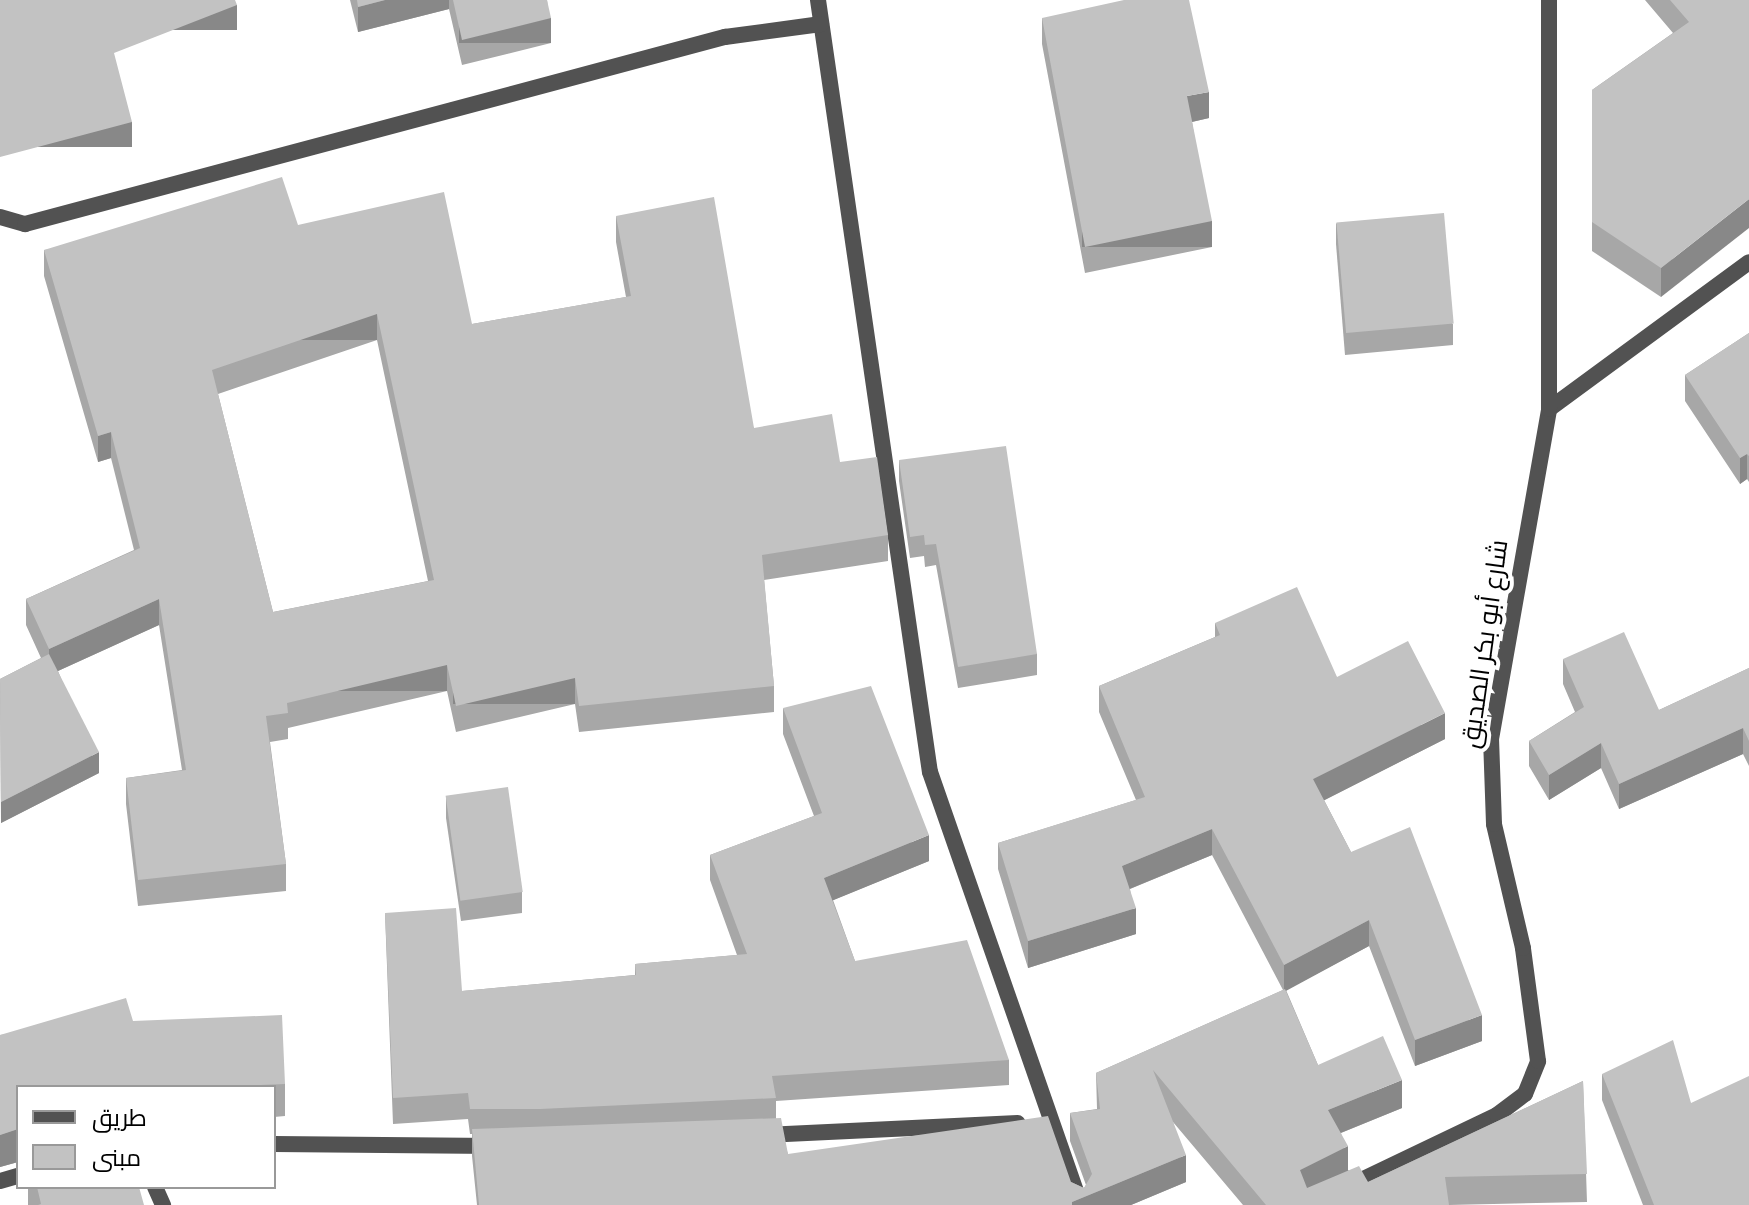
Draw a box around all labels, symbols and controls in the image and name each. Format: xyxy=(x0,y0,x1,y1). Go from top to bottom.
street label: شارع أبو بكر الصديق xyxy=(1455,538,1515,750)
legend xyxy=(16,1085,276,1189)
text: طريق xyxy=(92,1104,147,1132)
text: مبنى xyxy=(92,1144,141,1172)

